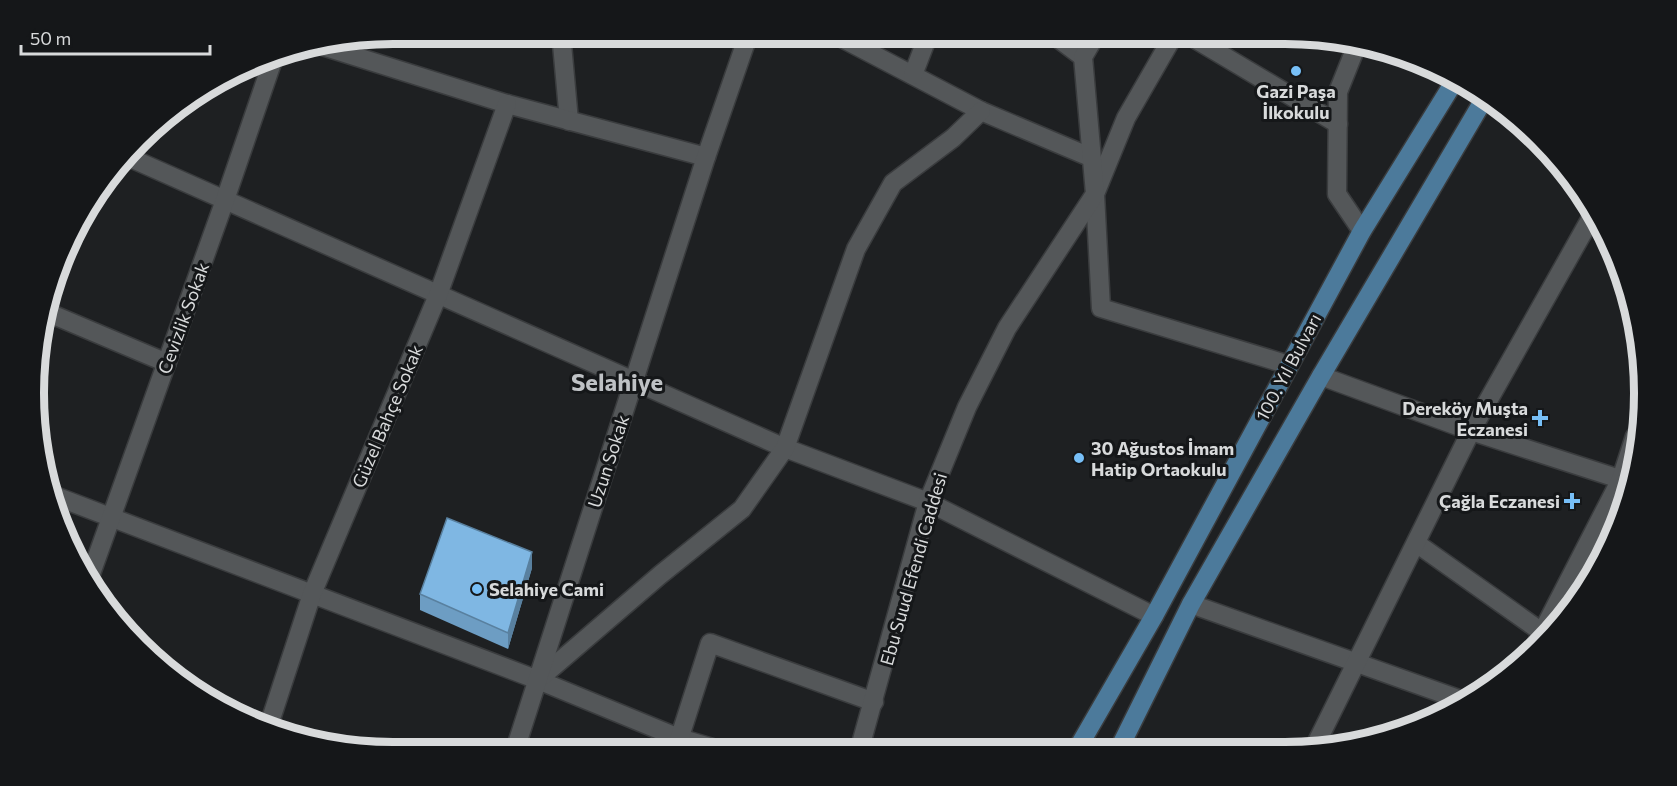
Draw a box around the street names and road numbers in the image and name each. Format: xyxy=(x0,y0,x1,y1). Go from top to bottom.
street label: Cevizlik Sokak xyxy=(153,259,213,377)
street label: 100. Yıl Bulvarı xyxy=(1251,310,1325,424)
street label: Güzel Bahçe Sokak xyxy=(347,341,427,491)
street label: Uzun Sokak xyxy=(583,412,633,510)
street label: Ebu Suud Efendi Caddesi xyxy=(875,470,951,668)

